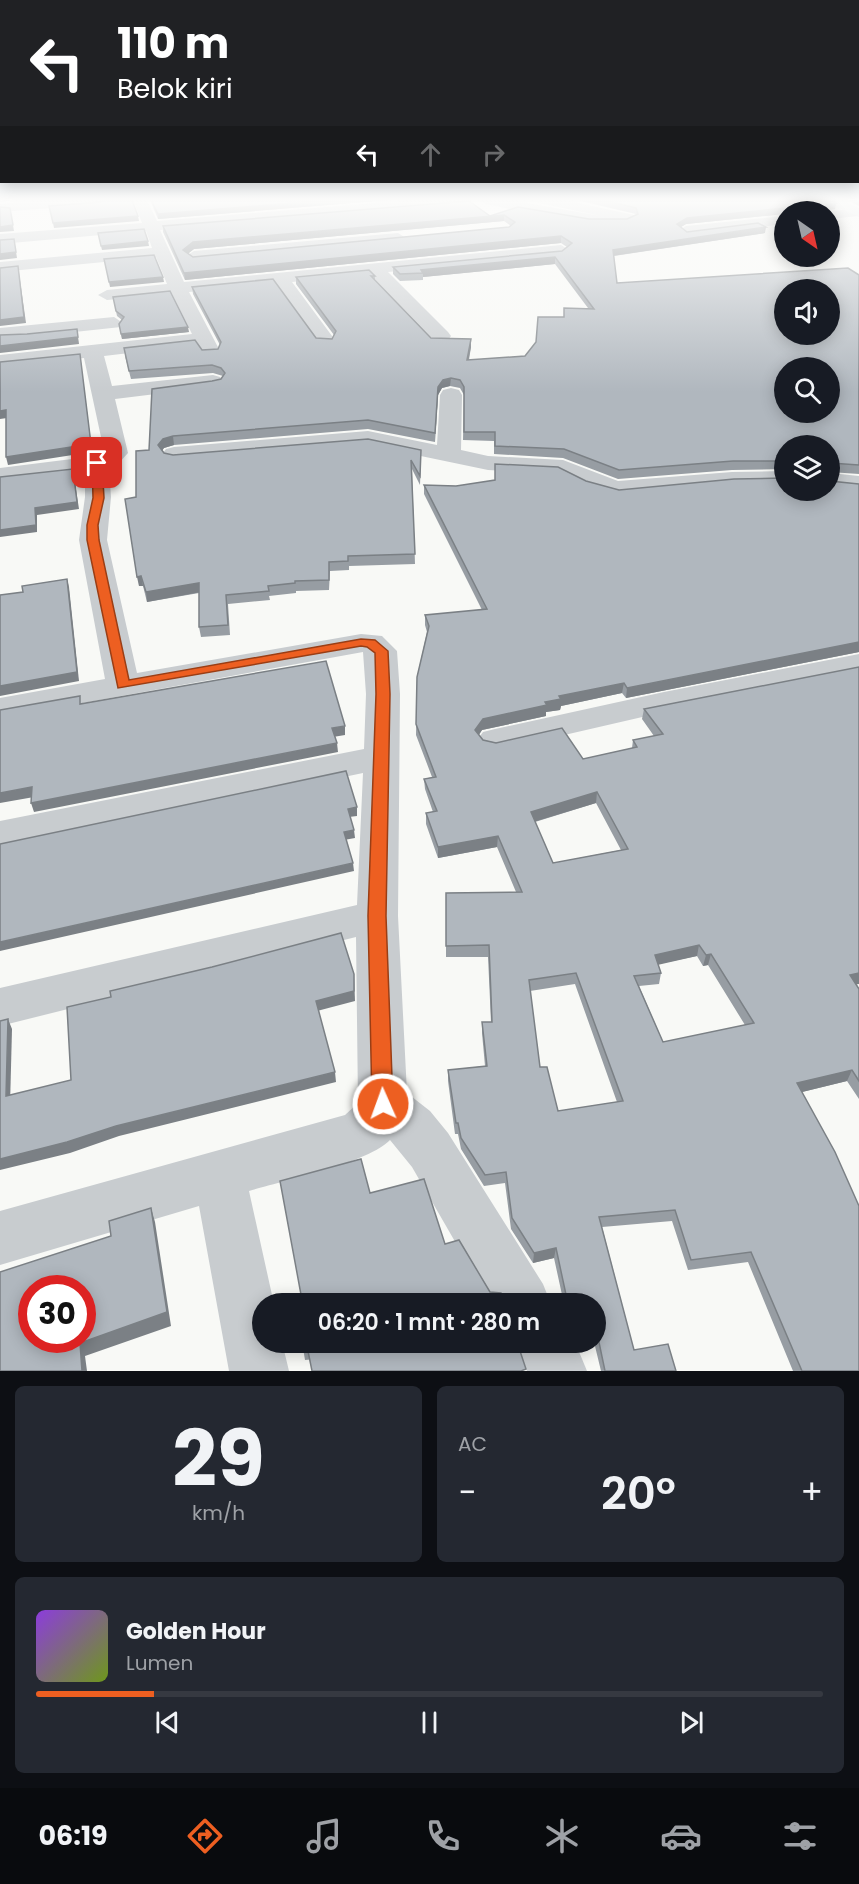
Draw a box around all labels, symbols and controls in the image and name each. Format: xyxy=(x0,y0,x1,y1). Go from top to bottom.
text: 110 m xyxy=(117,14,229,73)
icon: left xyxy=(18,24,96,102)
text: Belok kiri xyxy=(117,70,233,107)
icon: left xyxy=(351,138,384,171)
icon: ahead xyxy=(414,138,447,171)
icon: right xyxy=(477,138,510,171)
north arrow xyxy=(774,201,840,267)
map controls xyxy=(774,201,840,501)
button: sound xyxy=(774,279,840,345)
button: search xyxy=(774,357,840,423)
button: layers xyxy=(774,435,840,501)
pin xyxy=(71,437,122,488)
icon: arrive xyxy=(80,446,113,479)
position arrow xyxy=(351,1072,415,1136)
speed limit sign: 30 xyxy=(18,1275,96,1353)
text: 06:20 · 1 mnt · 280 m xyxy=(318,1307,540,1338)
text: 29 xyxy=(172,1404,265,1513)
text: AC xyxy=(458,1430,487,1458)
text: 20° xyxy=(601,1462,676,1525)
text: − xyxy=(458,1469,476,1516)
text: + xyxy=(800,1469,823,1516)
text: km/h xyxy=(192,1499,245,1527)
text: Golden Hour xyxy=(126,1616,266,1647)
text: Lumen xyxy=(126,1649,193,1677)
icon: previous xyxy=(151,1706,184,1739)
icon: pause xyxy=(413,1706,446,1739)
icon: next xyxy=(675,1706,708,1739)
icon: directions xyxy=(184,1815,226,1857)
icon: music xyxy=(303,1815,345,1857)
icon: phone xyxy=(422,1815,464,1857)
icon: climate xyxy=(541,1815,583,1857)
icon: car xyxy=(660,1815,702,1857)
icon: filters xyxy=(779,1815,821,1857)
text: 06:19 xyxy=(38,1817,108,1854)

